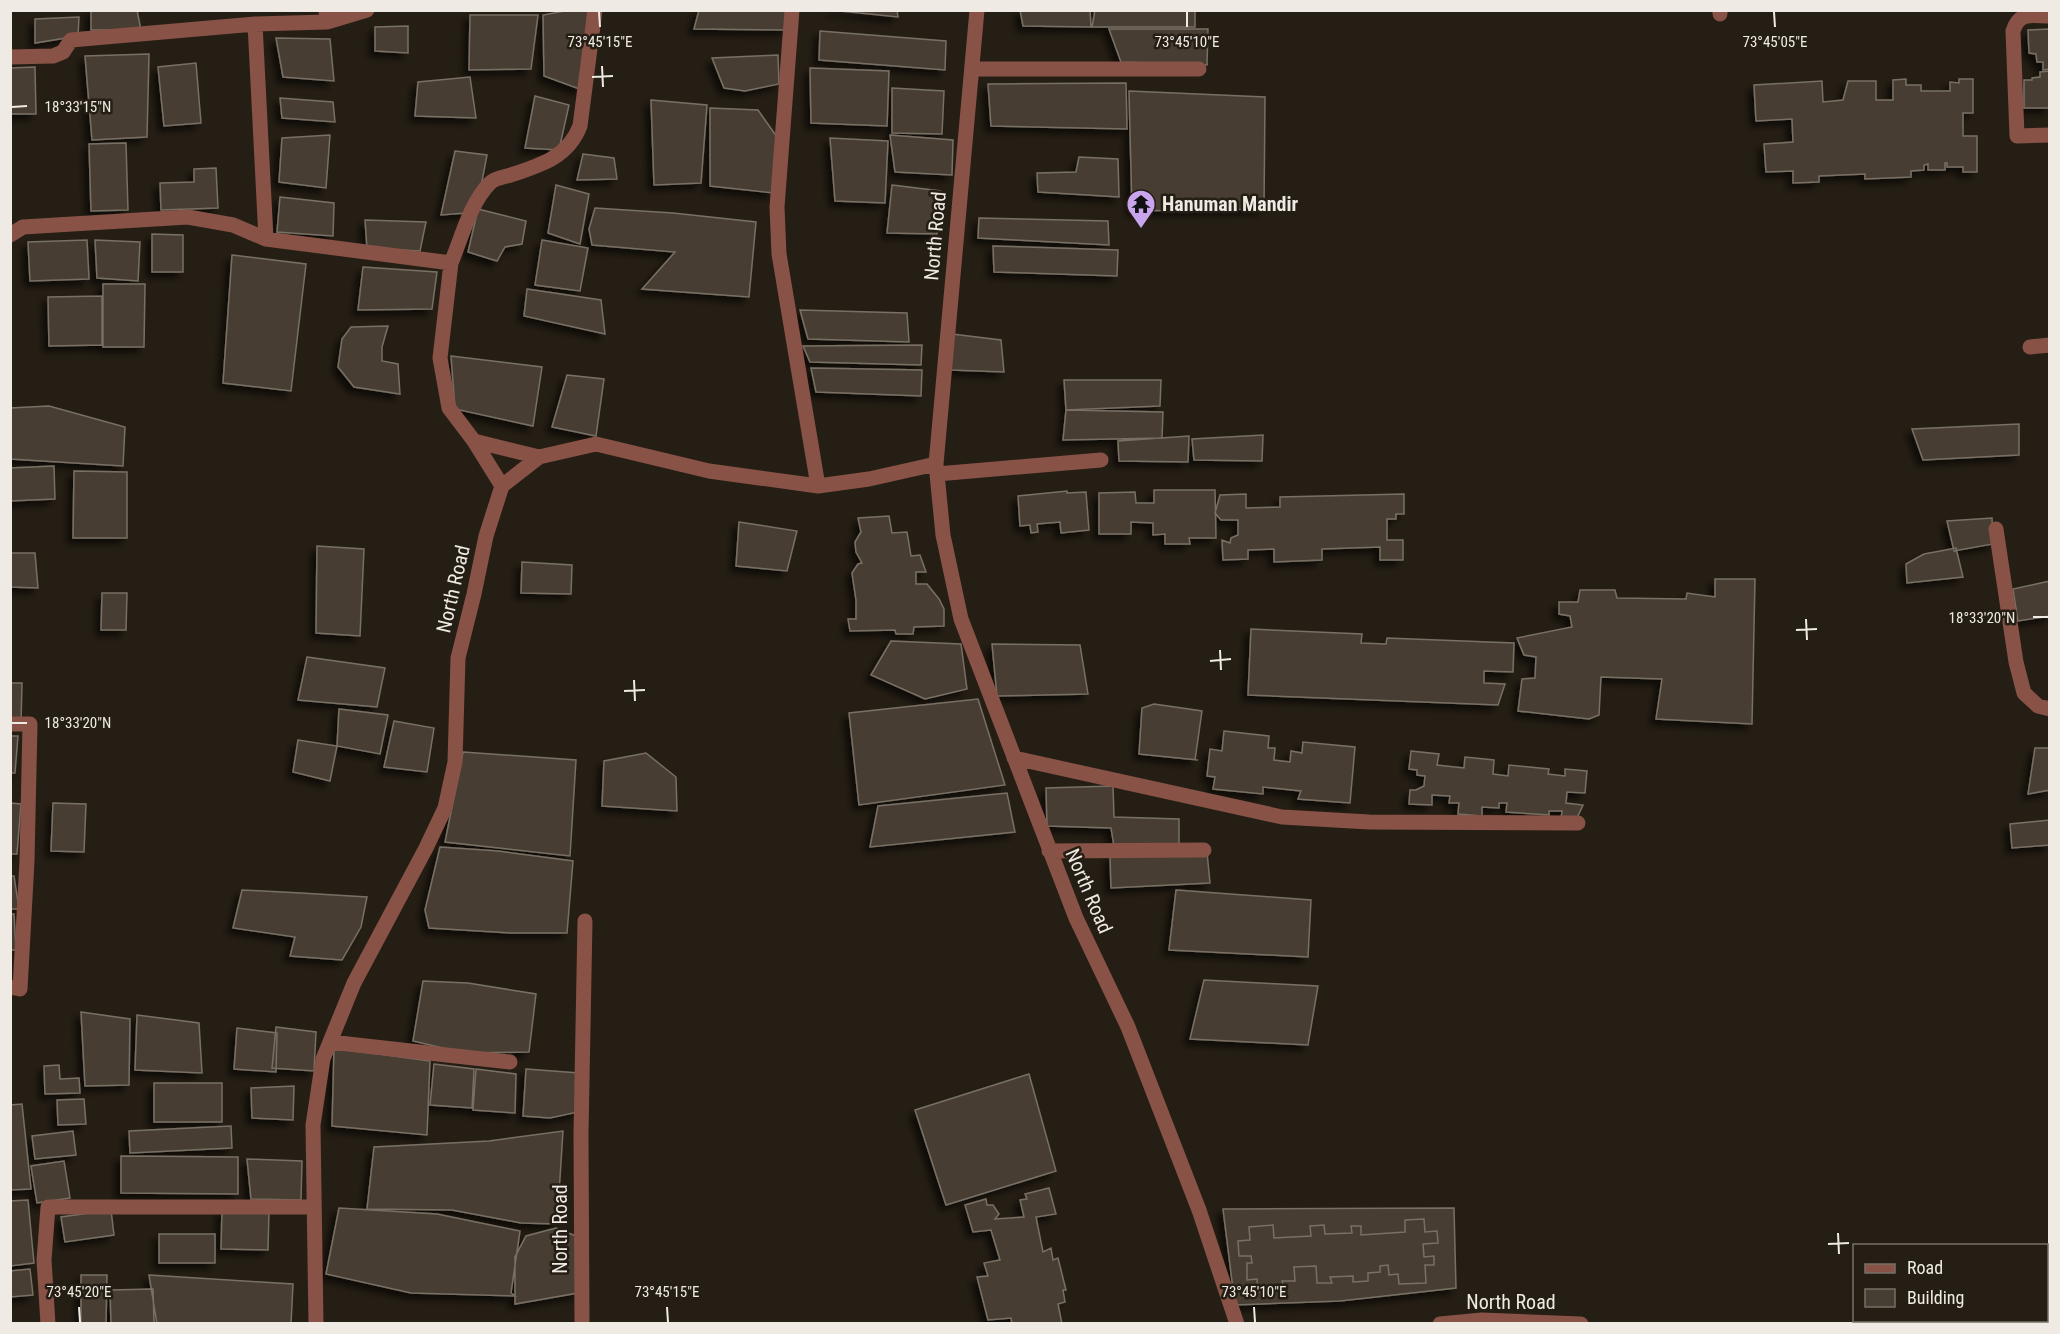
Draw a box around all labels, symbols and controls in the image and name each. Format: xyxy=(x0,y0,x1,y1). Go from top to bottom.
text: 73°45'15"E xyxy=(568,33,632,51)
text: 73°45'10"E xyxy=(1155,33,1219,51)
text: 73°45'05"E xyxy=(1743,33,1807,51)
text: 18°33'15"N xyxy=(45,98,111,116)
temple icon: Hanuman Mandir xyxy=(1125,188,1157,230)
street label: North Road xyxy=(919,190,951,282)
place label: Hanuman Mandir xyxy=(1162,192,1298,216)
street label: North Road xyxy=(431,543,475,635)
text: 18°33'20"N xyxy=(1949,609,2015,627)
text: 18°33'20"N xyxy=(45,714,111,732)
street label: North Road xyxy=(1060,845,1118,937)
street label: North Road xyxy=(548,1184,572,1274)
legend xyxy=(1853,1244,2048,1322)
text: Road xyxy=(1907,1257,1943,1278)
text: 73°45'20"E xyxy=(47,1283,111,1301)
text: 73°45'15"E xyxy=(635,1283,699,1301)
text: 73°45'10"E xyxy=(1222,1283,1286,1301)
text: Building xyxy=(1907,1287,1964,1308)
street label: North Road xyxy=(1466,1290,1556,1314)

